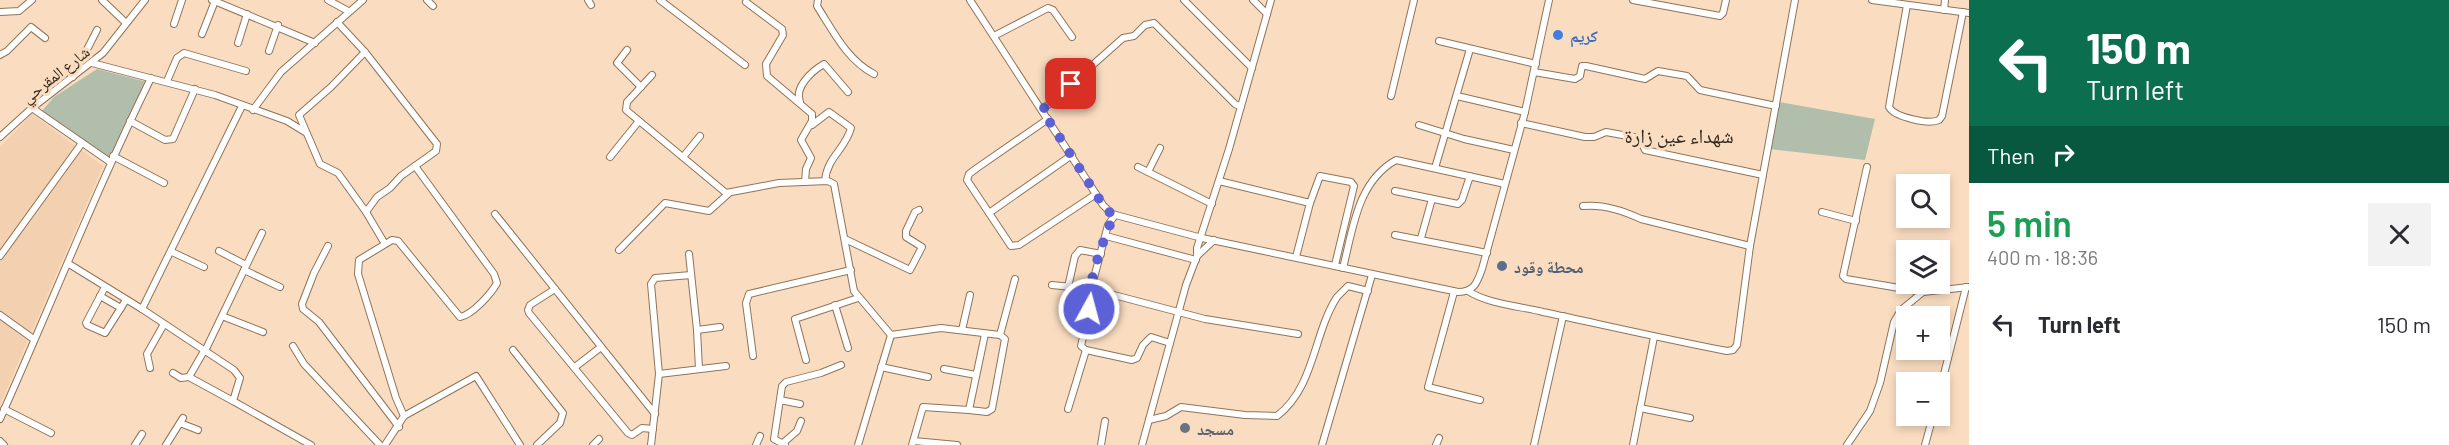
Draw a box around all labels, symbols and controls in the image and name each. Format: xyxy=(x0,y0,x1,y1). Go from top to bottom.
text: 150 m xyxy=(2086,22,2191,72)
icon: left xyxy=(1987,24,2065,102)
place label: كريم xyxy=(1570,26,1598,48)
marker: كريم xyxy=(1551,28,1565,42)
street label: شارع المقرحي xyxy=(17,42,95,110)
pin xyxy=(1045,58,1096,109)
icon: arrive xyxy=(1054,67,1087,100)
text: Turn left xyxy=(2086,73,2184,105)
district label: شهداء عين زارة xyxy=(1624,123,1734,148)
icon: right xyxy=(2047,138,2080,171)
text: Then xyxy=(1987,142,2035,168)
map controls xyxy=(1896,174,1950,426)
button: search xyxy=(1896,174,1950,228)
text: 5 min xyxy=(1987,201,2072,244)
button: close xyxy=(2368,203,2431,266)
button: layers xyxy=(1896,240,1950,294)
text: 400 m · 18:36 xyxy=(1987,245,2098,269)
place label: محطة وقود xyxy=(1514,257,1584,276)
marker: محطة وقود xyxy=(1495,259,1509,273)
position arrow xyxy=(1057,277,1121,341)
button: + xyxy=(1896,306,1950,360)
icon: left xyxy=(1987,308,2020,341)
text: Turn left xyxy=(2038,311,2121,337)
text: 150 m xyxy=(2377,311,2431,337)
button: − xyxy=(1896,372,1950,426)
place label: مسجد xyxy=(1197,419,1234,438)
marker: مسجد xyxy=(1178,421,1192,435)

